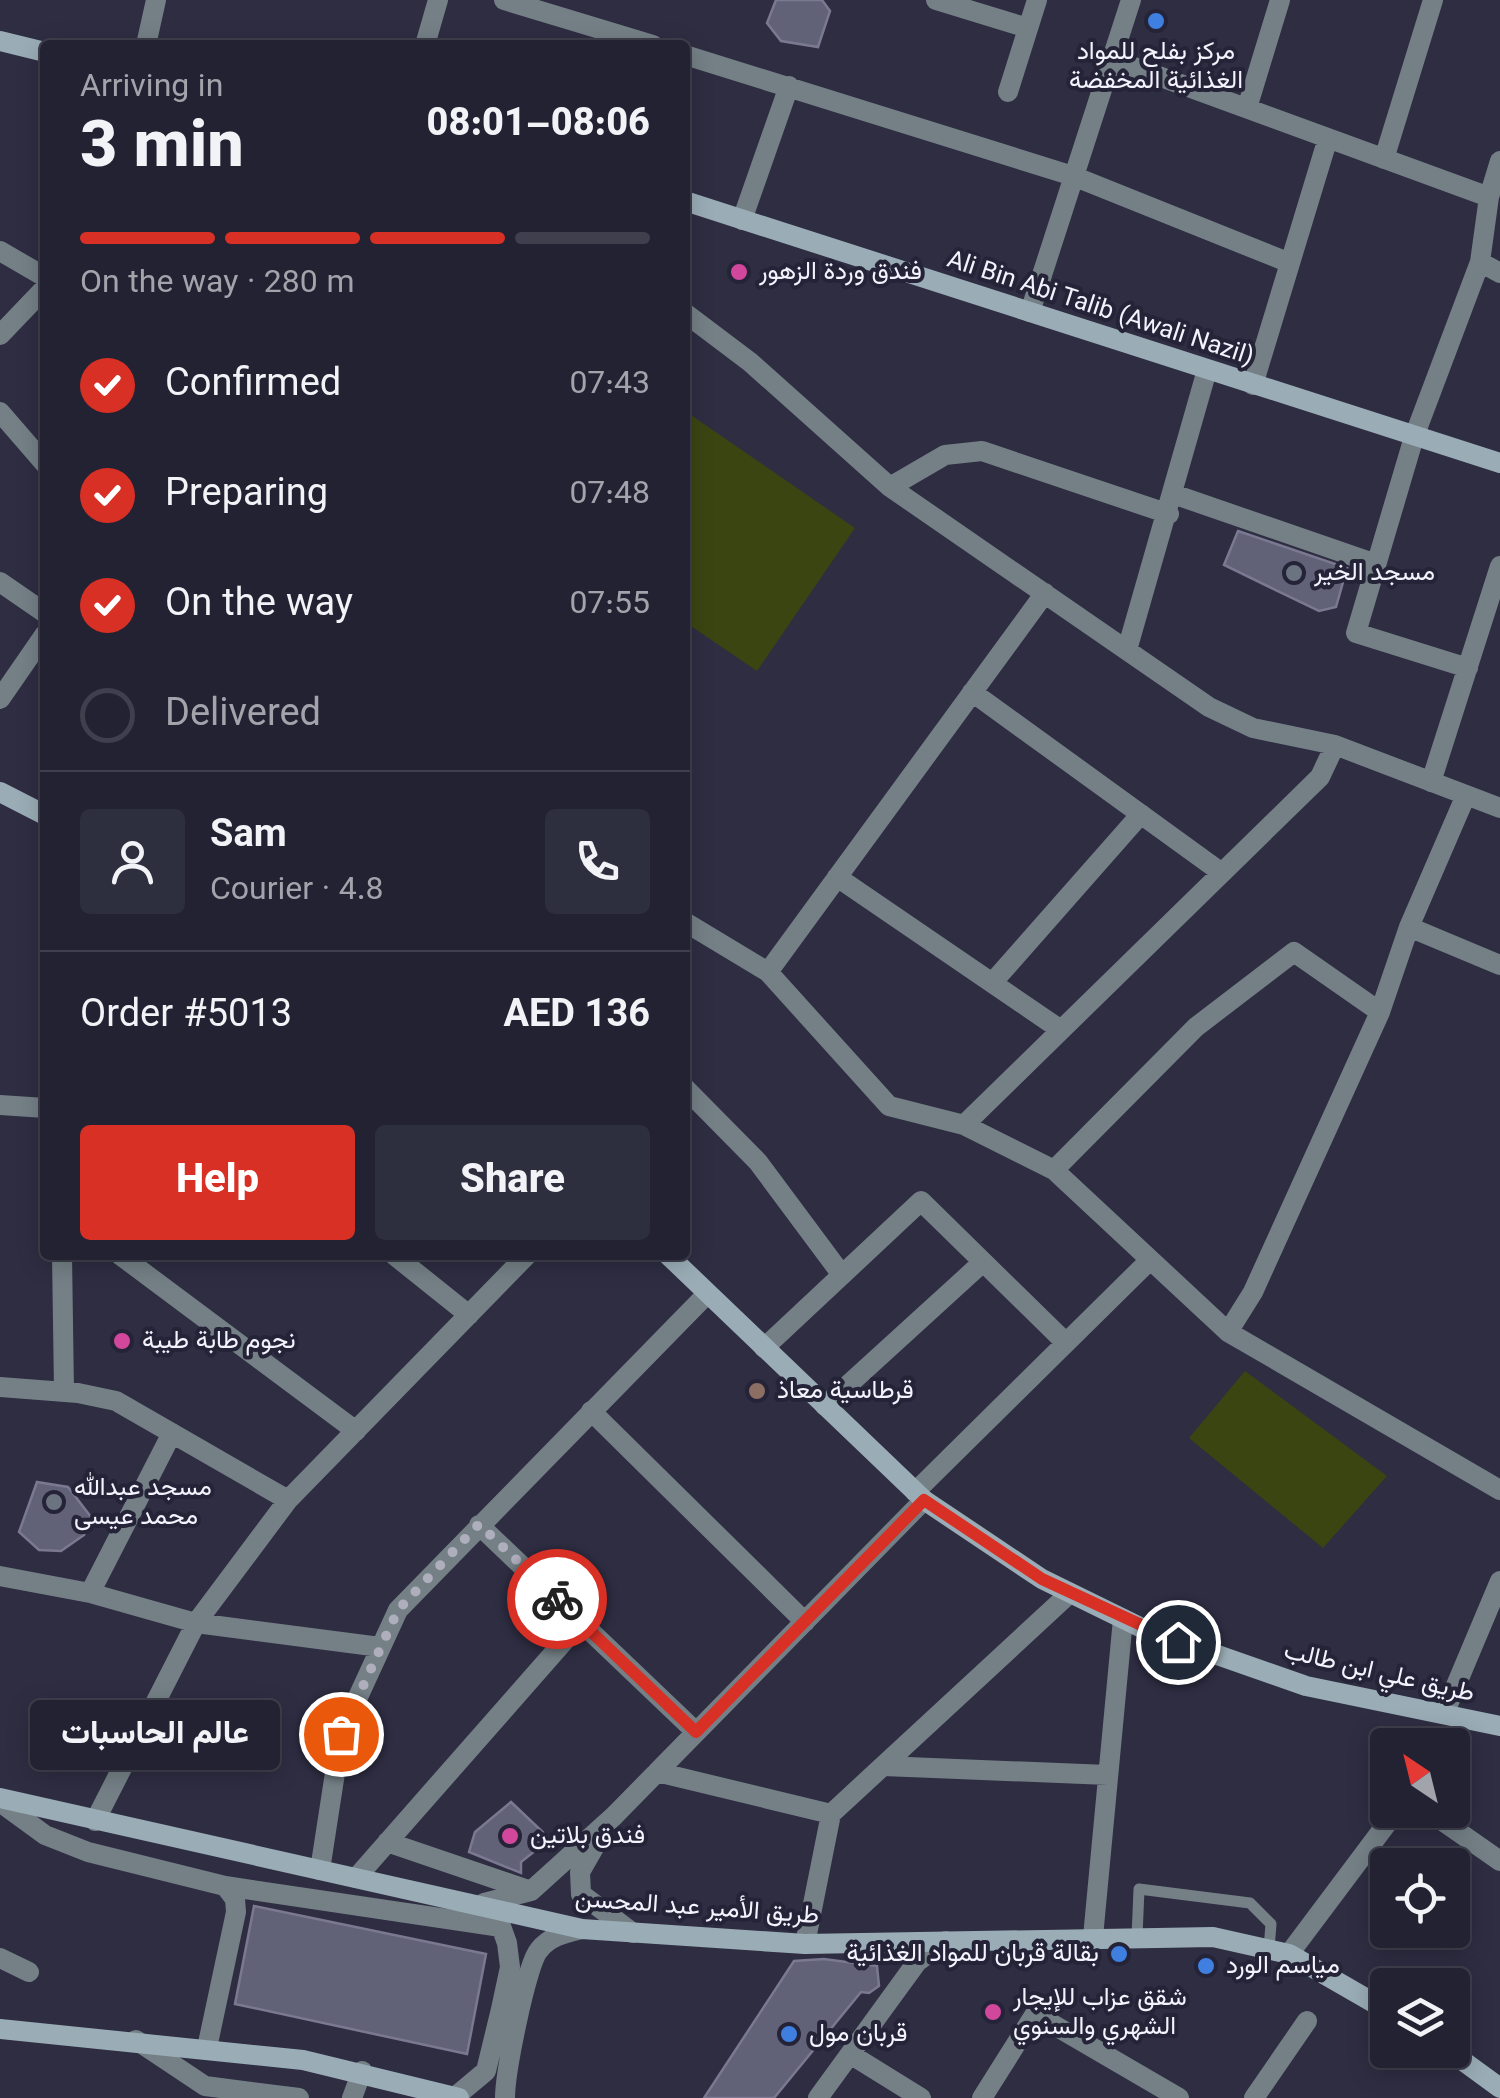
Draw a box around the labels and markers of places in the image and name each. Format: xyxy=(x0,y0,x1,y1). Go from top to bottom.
marker: مركز بفلح للمواد الغذائية المخفضة xyxy=(1145,10,1167,32)
place label: مركز بفلح للمواد الغذائية المخفضة xyxy=(1069,33,1243,101)
place label: فندق وردة الزهور xyxy=(758,253,922,292)
marker: فندق وردة الزهور xyxy=(728,261,750,283)
place label: مسجد الخير xyxy=(1313,554,1435,593)
marker: مسجد الخير xyxy=(1283,562,1305,584)
place label: نجوم طابة طيبة xyxy=(142,1322,296,1361)
marker: نجوم طابة طيبة xyxy=(111,1330,133,1352)
place label: قرطاسية معاذ xyxy=(777,1372,914,1411)
marker: قرطاسية معاذ xyxy=(746,1380,768,1402)
place label: مسجد عبدالله محمد عيسى xyxy=(74,1469,212,1537)
marker: مسجد عبدالله محمد عيسى xyxy=(43,1491,65,1513)
pin xyxy=(1136,1600,1221,1685)
pin xyxy=(299,1692,384,1777)
callout: عالم الحاسبات xyxy=(31,1699,281,1769)
place label: فندق بلاتين xyxy=(530,1817,645,1856)
marker: فندق بلاتين xyxy=(499,1825,521,1847)
place label: بقالة قربان للمواد الغذائية xyxy=(847,1935,1099,1974)
marker: بقالة قربان للمواد الغذائية xyxy=(1108,1943,1130,1965)
place label: مياسم الورد xyxy=(1226,1947,1340,1986)
marker: مياسم الورد xyxy=(1195,1955,1217,1977)
place label: شقق عزاب للإيجار الشهري والسنوي xyxy=(1012,1979,1187,2047)
marker: شقق عزاب للإيجار الشهري والسنوي xyxy=(982,2001,1004,2023)
place label: قربان مول xyxy=(809,2015,907,2054)
marker: قربان مول xyxy=(778,2023,800,2045)

